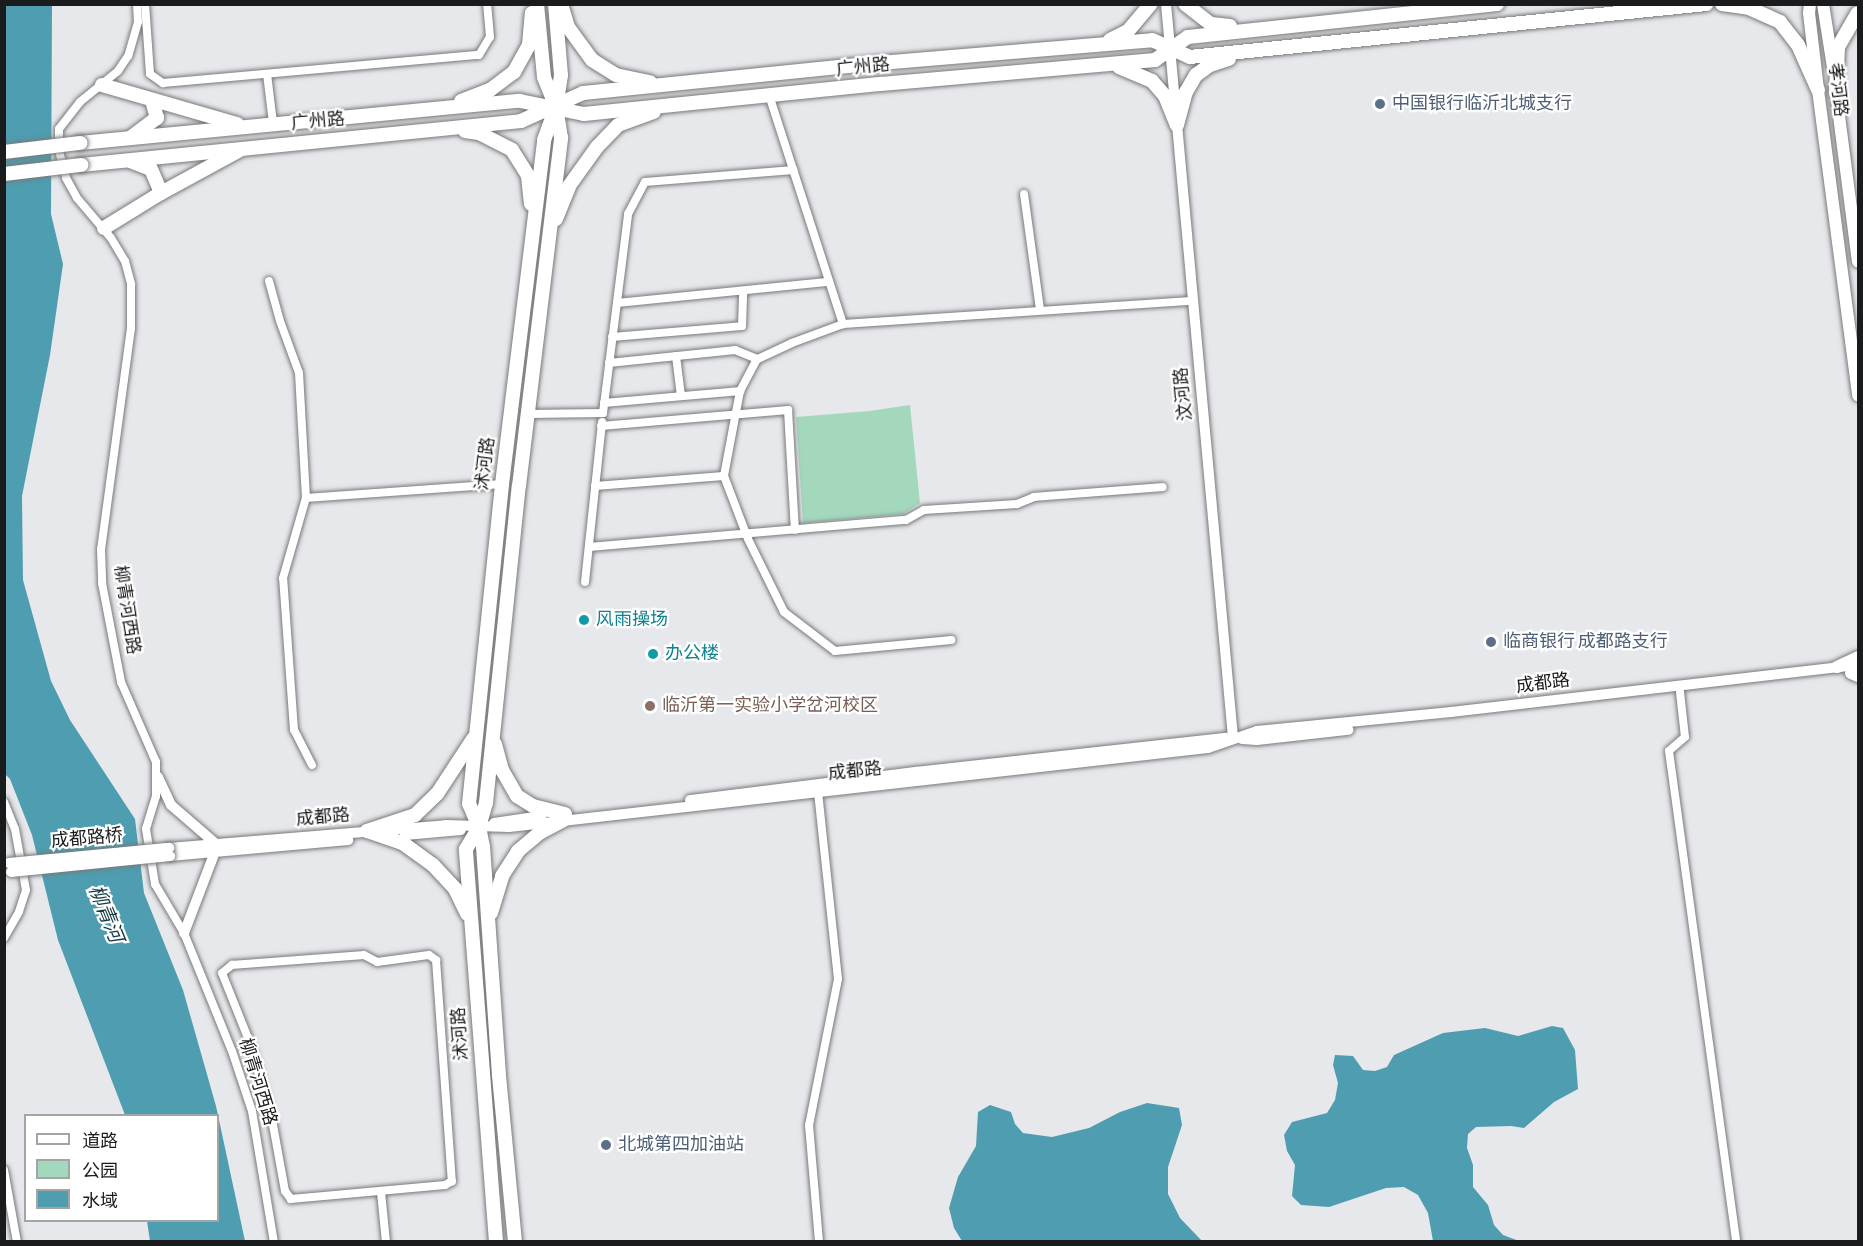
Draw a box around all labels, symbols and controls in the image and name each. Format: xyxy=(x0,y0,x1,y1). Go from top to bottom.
street label: 广州路 xyxy=(835,54,891,82)
street label: 孝河路 xyxy=(1823,62,1851,118)
place label: 中国银行临沂北城支行 xyxy=(1392,93,1572,115)
marker: 中国银行临沂北城支行 xyxy=(1373,97,1387,111)
street label: 广州路 xyxy=(290,109,346,135)
street label: 汶河路 xyxy=(1171,366,1197,422)
street label: 沭河路 xyxy=(472,436,500,492)
street label: 柳青河西路 xyxy=(108,564,144,656)
place label: 风雨操场 xyxy=(596,609,668,631)
marker: 风雨操场 xyxy=(577,613,591,627)
place label: 临商银行 成都路支行 xyxy=(1503,631,1668,653)
marker: 临商银行 成都路支行 xyxy=(1484,635,1498,649)
place label: 办公楼 xyxy=(665,643,719,665)
marker: 办公楼 xyxy=(646,647,660,661)
street label: 成都路 xyxy=(1515,670,1571,698)
place label: 临沂第一实验小学岔河校区 xyxy=(662,695,878,717)
marker: 临沂第一实验小学岔河校区 xyxy=(643,699,657,713)
street label: 成都路 xyxy=(827,758,883,786)
street label: 成都路 xyxy=(295,805,351,831)
street label: 成都路桥 xyxy=(50,825,124,853)
water label: 柳青河 xyxy=(83,882,127,946)
street label: 沭河路 xyxy=(448,1006,474,1062)
street label: 柳青河西路 xyxy=(234,1036,280,1128)
legend xyxy=(24,1114,219,1222)
text: 道路 xyxy=(82,1131,118,1152)
place label: 北城第四加油站 xyxy=(618,1134,744,1156)
marker: 北城第四加油站 xyxy=(599,1138,613,1152)
text: 公园 xyxy=(82,1161,118,1182)
text: 水域 xyxy=(82,1191,118,1212)

